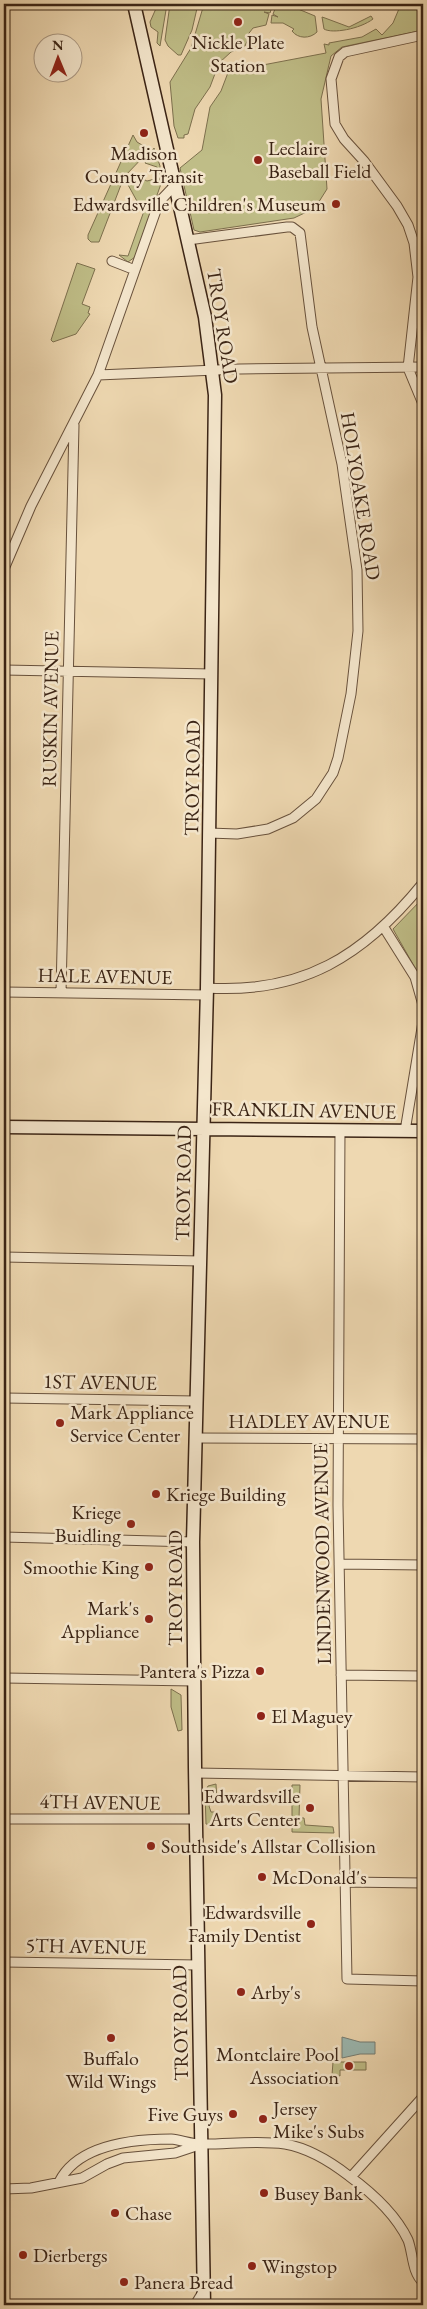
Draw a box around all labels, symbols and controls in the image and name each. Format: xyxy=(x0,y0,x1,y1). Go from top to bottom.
marker: Nickle Plate Station xyxy=(232,16,244,28)
place label: Nickle Plate Station xyxy=(192,29,285,78)
north arrow xyxy=(32,32,82,82)
text: N xyxy=(52,36,64,54)
marker: Madison County Transit xyxy=(138,127,150,139)
place label: Leclaire Baseball Field xyxy=(268,135,372,184)
place label: Madison County Transit xyxy=(85,140,204,189)
marker: Leclaire Baseball Field xyxy=(252,154,264,166)
place label: Edwardsville Children's Museum xyxy=(73,191,326,217)
marker: Edwardsville Children's Museum xyxy=(330,198,342,210)
street label: TROY ROAD xyxy=(201,267,245,385)
street label: HOLYOAKE ROAD xyxy=(335,410,387,582)
street label: RUSKIN AVENUE xyxy=(36,631,64,787)
street label: TROY ROAD xyxy=(178,720,206,836)
street label: HALE AVENUE xyxy=(37,962,173,990)
street label: FRANKLIN AVENUE xyxy=(212,1095,396,1125)
street label: TROY ROAD xyxy=(169,1125,197,1241)
street label: 1ST AVENUE xyxy=(43,1368,157,1396)
place label: Mark Appliance Service Center xyxy=(70,1399,194,1448)
street label: HADLEY AVENUE xyxy=(228,1408,390,1434)
marker: Mark Appliance Service Center xyxy=(54,1417,66,1429)
street label: LINDENWOOD AVENUE xyxy=(307,1443,337,1665)
place label: Kriege Building xyxy=(166,1481,286,1507)
marker: Kriege Building xyxy=(150,1488,162,1500)
place label: Kriege Buidling xyxy=(55,1499,121,1548)
marker: Kriege Buidling xyxy=(125,1518,137,1530)
street label: TROY ROAD xyxy=(162,1530,188,1646)
place label: Smoothie King xyxy=(23,1554,139,1580)
marker: Smoothie King xyxy=(143,1561,155,1573)
place label: Mark's Appliance xyxy=(60,1595,139,1644)
marker: Mark's Appliance xyxy=(143,1613,155,1625)
place label: Pantera's Pizza xyxy=(139,1658,250,1684)
marker: Pantera's Pizza xyxy=(254,1665,266,1677)
place label: El Maguey xyxy=(271,1703,353,1729)
marker: El Maguey xyxy=(255,1710,267,1722)
place label: Edwardsville Arts Center xyxy=(203,1783,300,1832)
street label: 4TH AVENUE xyxy=(39,1788,161,1816)
marker: Edwardsville Arts Center xyxy=(304,1802,316,1814)
place label: Southside's Allstar Collision xyxy=(161,1833,376,1859)
marker: Southside's Allstar Collision xyxy=(145,1840,157,1852)
place label: McDonald's xyxy=(272,1864,367,1890)
marker: McDonald's xyxy=(256,1871,268,1883)
place label: Edwardsville Family Dentist xyxy=(188,1899,302,1948)
marker: Edwardsville Family Dentist xyxy=(305,1918,317,1930)
street label: 5TH AVENUE xyxy=(25,1932,147,1960)
street label: TROY ROAD xyxy=(166,1965,194,2081)
place label: Arby's xyxy=(250,1979,301,2005)
marker: Arby's xyxy=(235,1986,247,1998)
marker: Buffalo Wild Wings xyxy=(105,2032,117,2044)
place label: Montclaire Pool Association xyxy=(216,2041,339,2090)
place label: Buffalo Wild Wings xyxy=(66,2045,156,2094)
marker: Montclaire Pool Association xyxy=(343,2060,355,2072)
place label: Jersey Mike's Subs xyxy=(271,2095,364,2144)
place label: Five Guys xyxy=(147,2101,223,2127)
marker: Five Guys xyxy=(227,2108,239,2120)
marker: Jersey Mike's Subs xyxy=(257,2113,269,2125)
place label: Busey Bank xyxy=(274,2180,364,2206)
marker: Busey Bank xyxy=(258,2187,270,2199)
place label: Chase xyxy=(125,2200,172,2226)
marker: Chase xyxy=(109,2207,121,2219)
place label: Dierbergs xyxy=(33,2242,107,2268)
marker: Dierbergs xyxy=(17,2249,29,2261)
place label: Wingstop xyxy=(262,2253,337,2279)
marker: Wingstop xyxy=(246,2260,258,2272)
place label: Panera Bread xyxy=(134,2269,234,2295)
marker: Panera Bread xyxy=(118,2276,130,2288)

